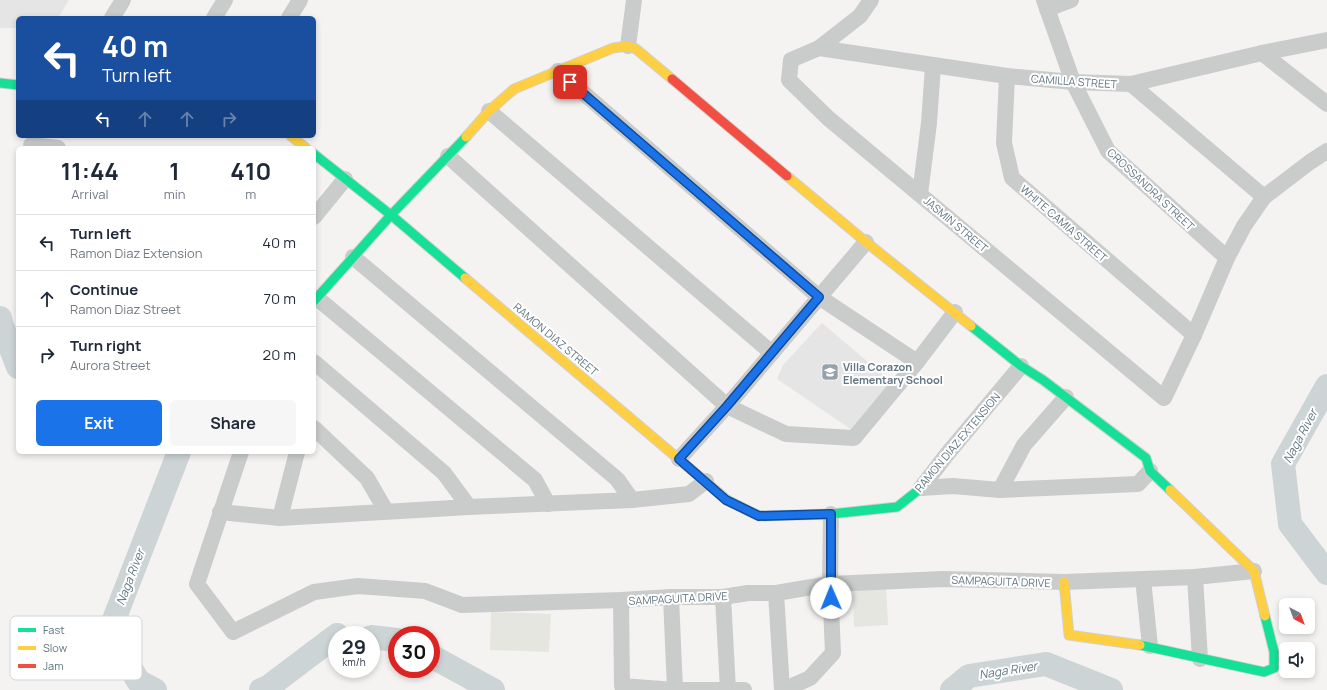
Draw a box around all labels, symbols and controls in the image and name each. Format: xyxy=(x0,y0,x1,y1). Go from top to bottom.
text: 40 m xyxy=(102,27,168,65)
icon: left xyxy=(36,32,88,84)
text: Turn left xyxy=(102,63,172,87)
pin xyxy=(553,65,587,99)
icon: arrive xyxy=(559,71,581,93)
street label: CAMILLA STREET xyxy=(1030,71,1118,92)
icon: left xyxy=(92,108,114,130)
icon: ahead xyxy=(134,108,156,130)
icon: ahead xyxy=(176,108,198,130)
icon: right xyxy=(218,108,240,130)
street label: CROSSANDRA STREET xyxy=(1104,145,1198,234)
text: 11:44 xyxy=(61,154,119,187)
text: 1 xyxy=(169,154,180,187)
text: 410 xyxy=(230,154,271,187)
street label: WHITE CAMIA STREET xyxy=(1017,181,1111,265)
text: Arrival xyxy=(71,185,108,203)
text: min xyxy=(164,185,186,203)
text: m xyxy=(245,185,256,203)
street label: JASMIN STREET xyxy=(921,193,992,256)
text: Turn left xyxy=(70,223,132,244)
icon: left xyxy=(36,232,58,254)
text: 40 m xyxy=(262,232,296,253)
text: Ramon Diaz Extension xyxy=(70,244,203,262)
text: Continue xyxy=(70,279,138,300)
icon: ahead xyxy=(36,288,58,310)
text: 70 m xyxy=(264,288,296,309)
street label: RAMON DIAZ STREET xyxy=(511,299,602,379)
text: Ramon Diaz Street xyxy=(70,300,181,318)
text: Turn right xyxy=(70,335,141,356)
icon: right xyxy=(36,344,58,366)
text: 20 m xyxy=(263,344,296,365)
text: Aurora Street xyxy=(70,356,151,374)
place label: Villa Corazon Elementary School xyxy=(843,359,943,387)
school or university icon: Villa Corazon Elementary School xyxy=(820,362,840,382)
street label: RAMON DIAZ EXTENSION xyxy=(911,389,1003,495)
button: Exit xyxy=(36,400,162,446)
button: Share xyxy=(170,400,296,446)
water label: Naga River xyxy=(1279,405,1322,466)
water label: Naga River xyxy=(112,545,149,607)
street label: SAMPAGUITA DRIVE xyxy=(951,572,1051,590)
position arrow xyxy=(810,577,852,619)
street label: SAMPAGUITA DRIVE xyxy=(628,588,728,608)
north arrow xyxy=(1279,598,1315,634)
map controls xyxy=(1279,598,1315,678)
legend xyxy=(10,616,142,680)
text: Fast xyxy=(43,622,65,637)
speed limit sign: 30 xyxy=(388,626,440,678)
text: 29 xyxy=(342,633,366,660)
text: Slow xyxy=(43,640,68,655)
button: sound xyxy=(1279,642,1315,678)
text: km/h xyxy=(342,655,366,669)
water label: Naga River xyxy=(978,657,1040,683)
text: Jam xyxy=(43,658,64,673)

